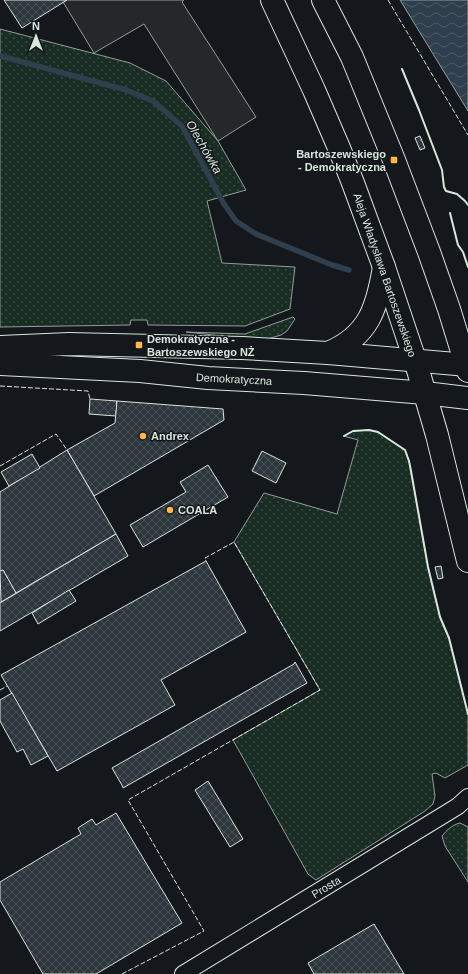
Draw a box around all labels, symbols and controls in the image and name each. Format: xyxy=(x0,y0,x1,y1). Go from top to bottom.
north arrow xyxy=(16,16,56,56)
text: N xyxy=(32,20,40,32)
water label: Olechówka xyxy=(183,118,225,176)
place label: Bartoszewskiego - Demokratyczna xyxy=(296,148,387,173)
marker: Bartoszewskiego - Demokratyczna xyxy=(389,155,399,165)
street label: Aleja Władysława Bartoszewskiego xyxy=(351,192,419,358)
place label: Demokratyczna - Bartoszewskiego NŻ xyxy=(147,333,255,358)
marker: Demokratyczna - Bartoszewskiego NŻ xyxy=(134,340,144,350)
street label: Demokratyczna xyxy=(196,371,273,387)
place label: Andrex xyxy=(151,430,190,442)
marker: Andrex xyxy=(138,431,148,441)
place label: COALA xyxy=(178,504,217,516)
marker: COALA xyxy=(165,505,175,515)
street label: Prosta xyxy=(309,873,343,900)

